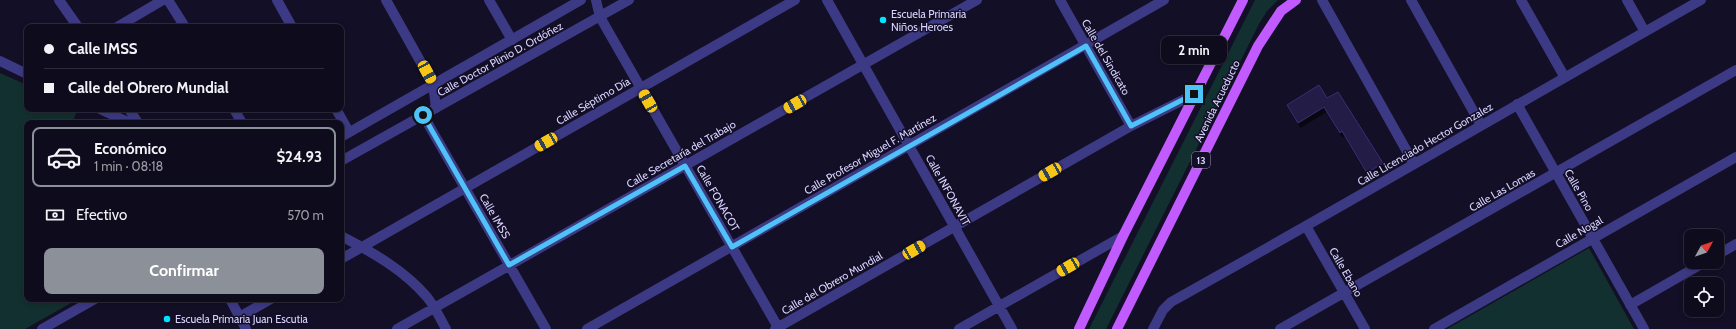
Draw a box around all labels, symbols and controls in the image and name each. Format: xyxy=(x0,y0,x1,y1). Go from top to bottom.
place label: Escuela Primaria Niños Heroes xyxy=(891,7,967,34)
marker: Escuela Primaria Niños Heroes xyxy=(878,15,888,25)
street label: Calle del Sindicato xyxy=(1079,17,1133,97)
street label: Calle Doctor Plinio D. Ordóñez xyxy=(435,19,565,99)
callout: 2 min xyxy=(1161,36,1227,64)
text: Calle IMSS xyxy=(68,40,138,58)
text: 2 min xyxy=(1178,42,1210,58)
street label: Avenida Acueducto xyxy=(1191,58,1243,144)
car xyxy=(416,59,438,85)
street label: Calle Séptimo Día xyxy=(553,74,633,128)
text: Calle del Obrero Mundial xyxy=(68,79,229,97)
route end xyxy=(1185,85,1203,103)
car xyxy=(637,88,659,114)
car xyxy=(782,93,808,115)
street label: Calle Licenciado Hector Gonzalez xyxy=(1355,99,1495,189)
route start xyxy=(414,106,432,124)
street label: Calle Profesor Miguel F. Martínez xyxy=(802,110,938,198)
street label: Calle Secretaría del Trabajo xyxy=(624,117,738,191)
car xyxy=(533,131,559,153)
icon: car xyxy=(46,139,82,175)
text: Económico xyxy=(94,140,166,158)
text: $24.93 xyxy=(276,148,322,166)
street label: Calle INFONAVIT xyxy=(923,152,973,228)
road number: 13 xyxy=(1192,152,1210,168)
text: 1 min · 08:18 xyxy=(94,158,163,174)
car xyxy=(1037,161,1063,183)
street label: Calle FONACOT xyxy=(693,162,743,234)
street label: Calle Las Lomas xyxy=(1466,165,1538,215)
street label: Calle Pino xyxy=(1561,167,1597,213)
street label: Calle IMSS xyxy=(476,191,514,242)
icon: cash xyxy=(44,204,66,226)
text: Efectivo xyxy=(76,206,127,224)
text: 570 m xyxy=(287,207,324,223)
street label: Calle Nogal xyxy=(1553,213,1605,251)
north arrow xyxy=(1684,229,1724,269)
map controls xyxy=(1684,229,1724,317)
car xyxy=(901,239,927,261)
street label: Calle Ebano xyxy=(1326,245,1366,299)
button: Confirmar xyxy=(44,248,324,294)
street label: Calle del Obrero Mundial xyxy=(779,248,885,318)
car xyxy=(1055,256,1081,278)
button: locate xyxy=(1684,277,1724,317)
place label: Escuela Primaria Juan Escutia xyxy=(175,312,309,326)
marker: Escuela Primaria Juan Escutia xyxy=(162,314,172,324)

